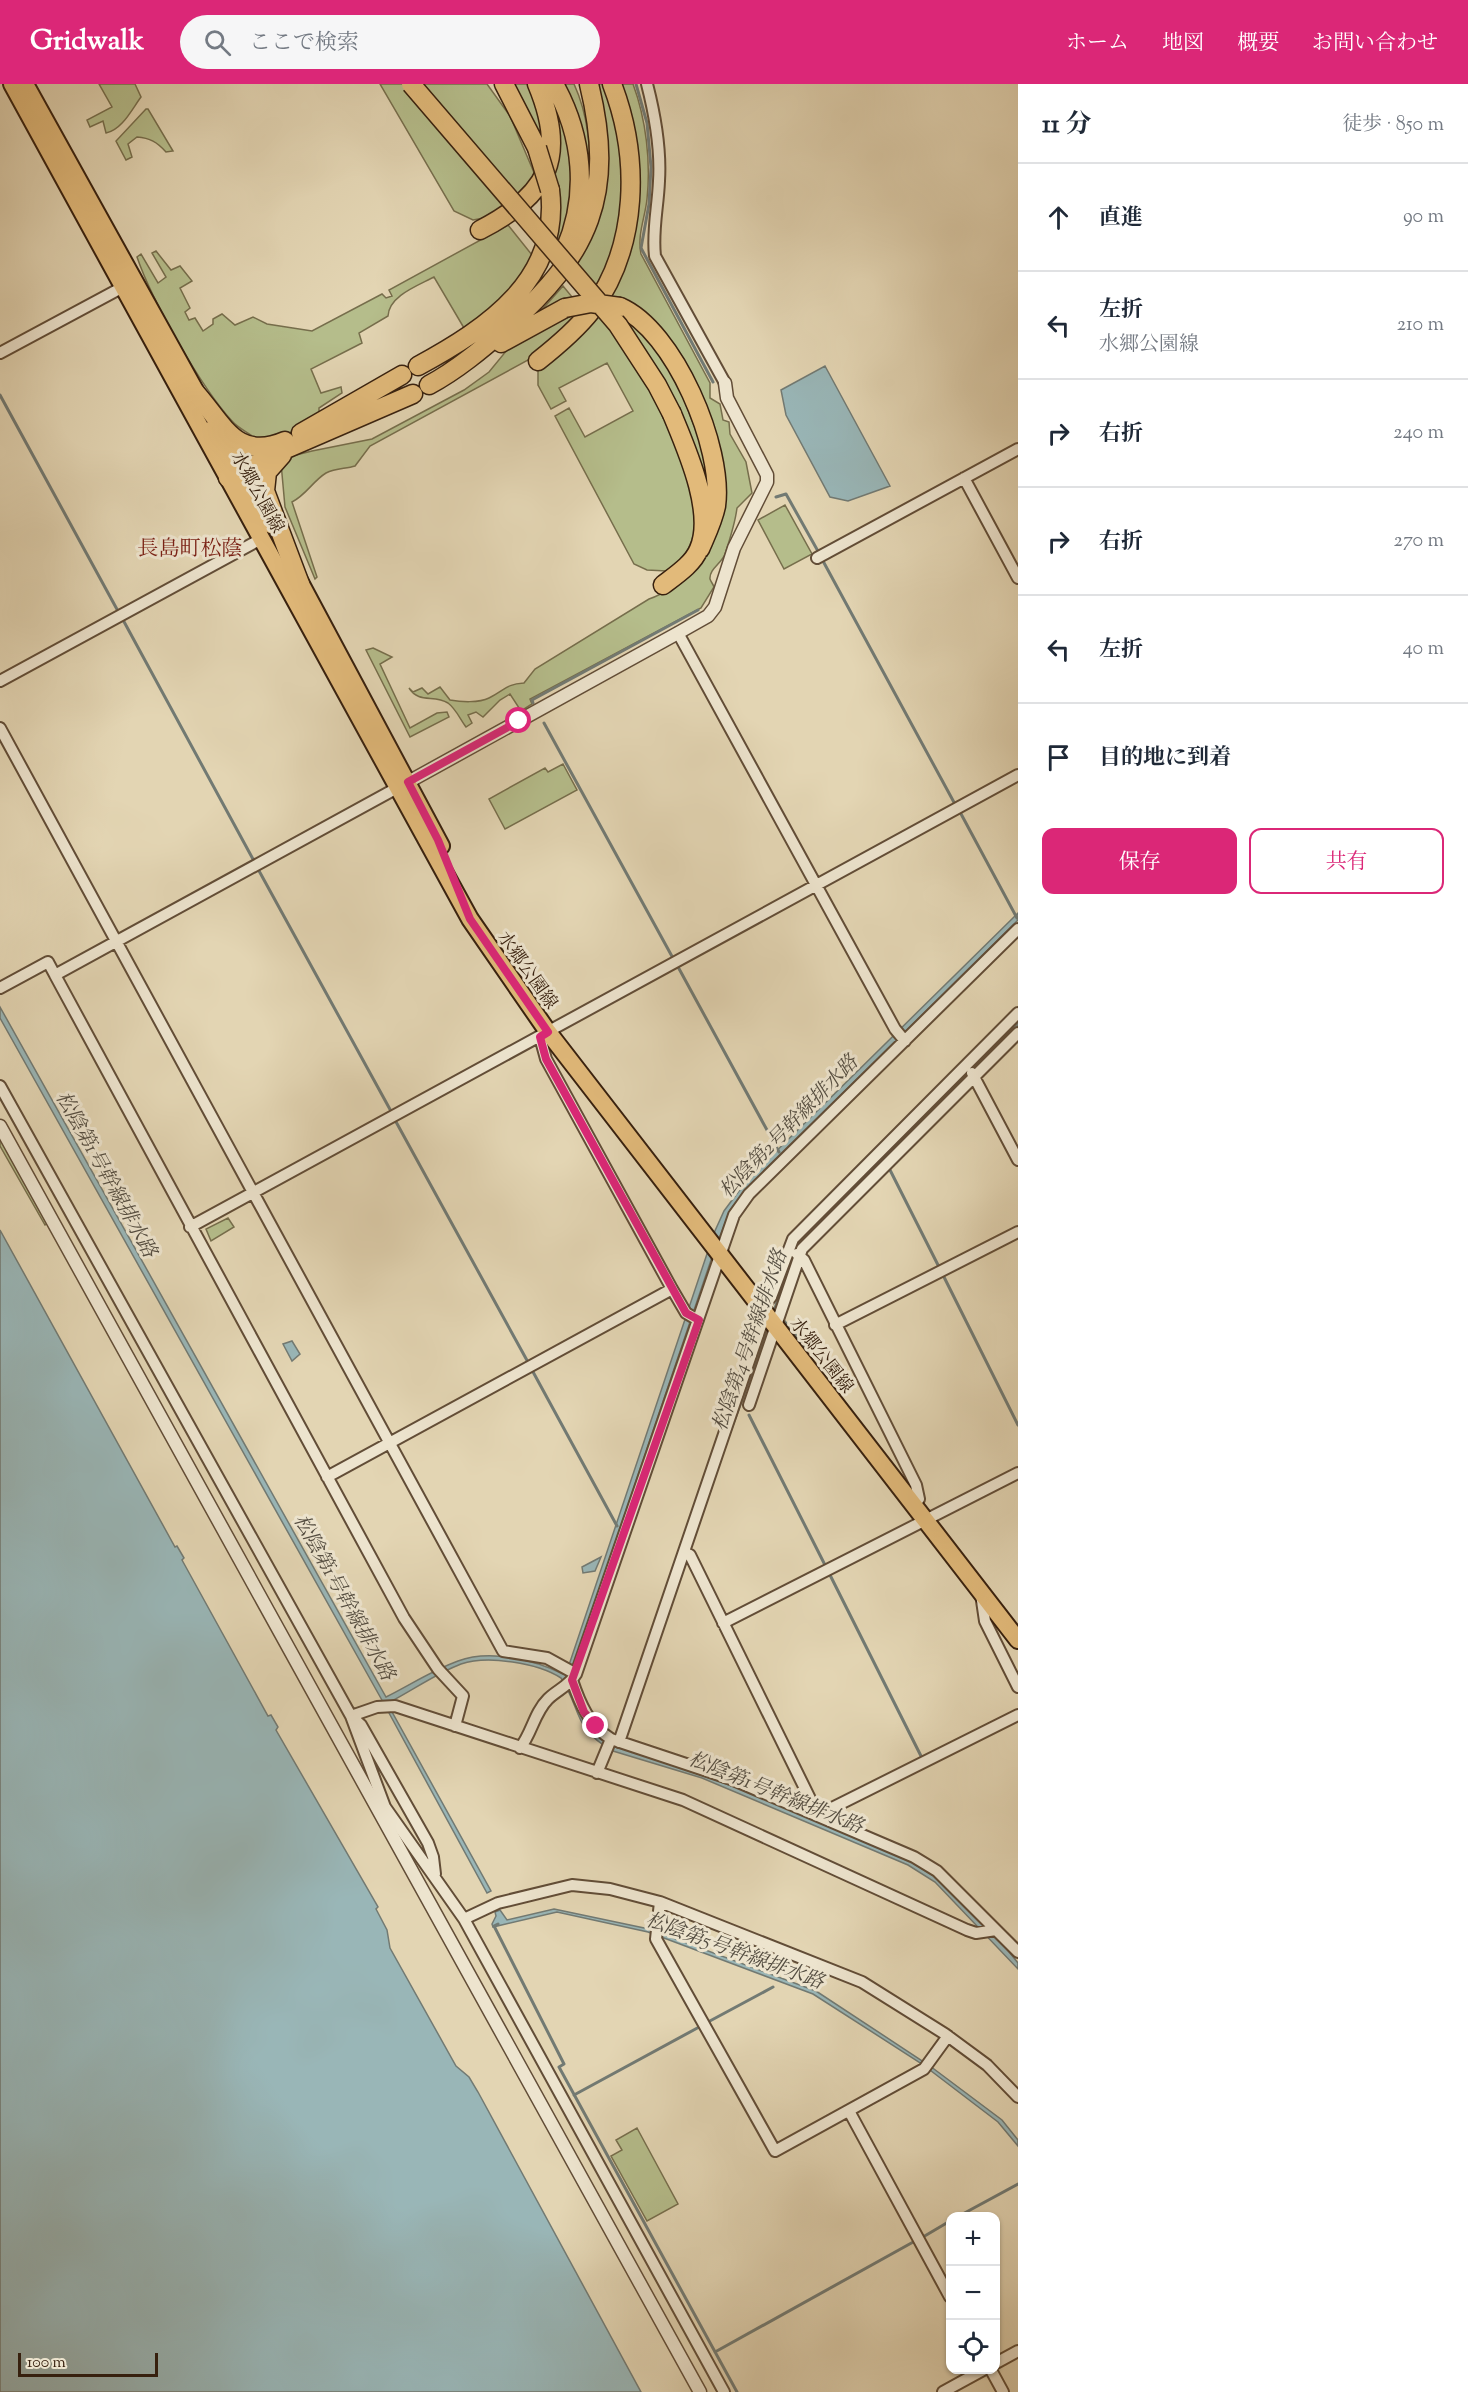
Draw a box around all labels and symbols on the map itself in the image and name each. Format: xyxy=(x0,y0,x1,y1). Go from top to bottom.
street label: 水郷公園線 xyxy=(223,447,289,539)
district label: 長島町松蔭 xyxy=(138,535,243,565)
route start xyxy=(505,707,531,733)
street label: 水郷公園線 xyxy=(490,927,563,1015)
water label: 松陰第2号幹線排水路 xyxy=(714,1048,867,1206)
water label: 松陰第1号幹線排水路 xyxy=(47,1087,164,1265)
water label: 松陰第4号幹線排水路 xyxy=(707,1244,797,1435)
street label: 水郷公園線 xyxy=(782,1313,858,1400)
water label: 松陰第1号幹線排水路 xyxy=(285,1510,402,1688)
route end xyxy=(582,1712,608,1738)
water label: 松陰第1号幹線排水路 xyxy=(683,1746,869,1843)
water label: 松陰第5号幹線排水路 xyxy=(641,1907,829,1999)
scale bar xyxy=(18,2350,158,2378)

